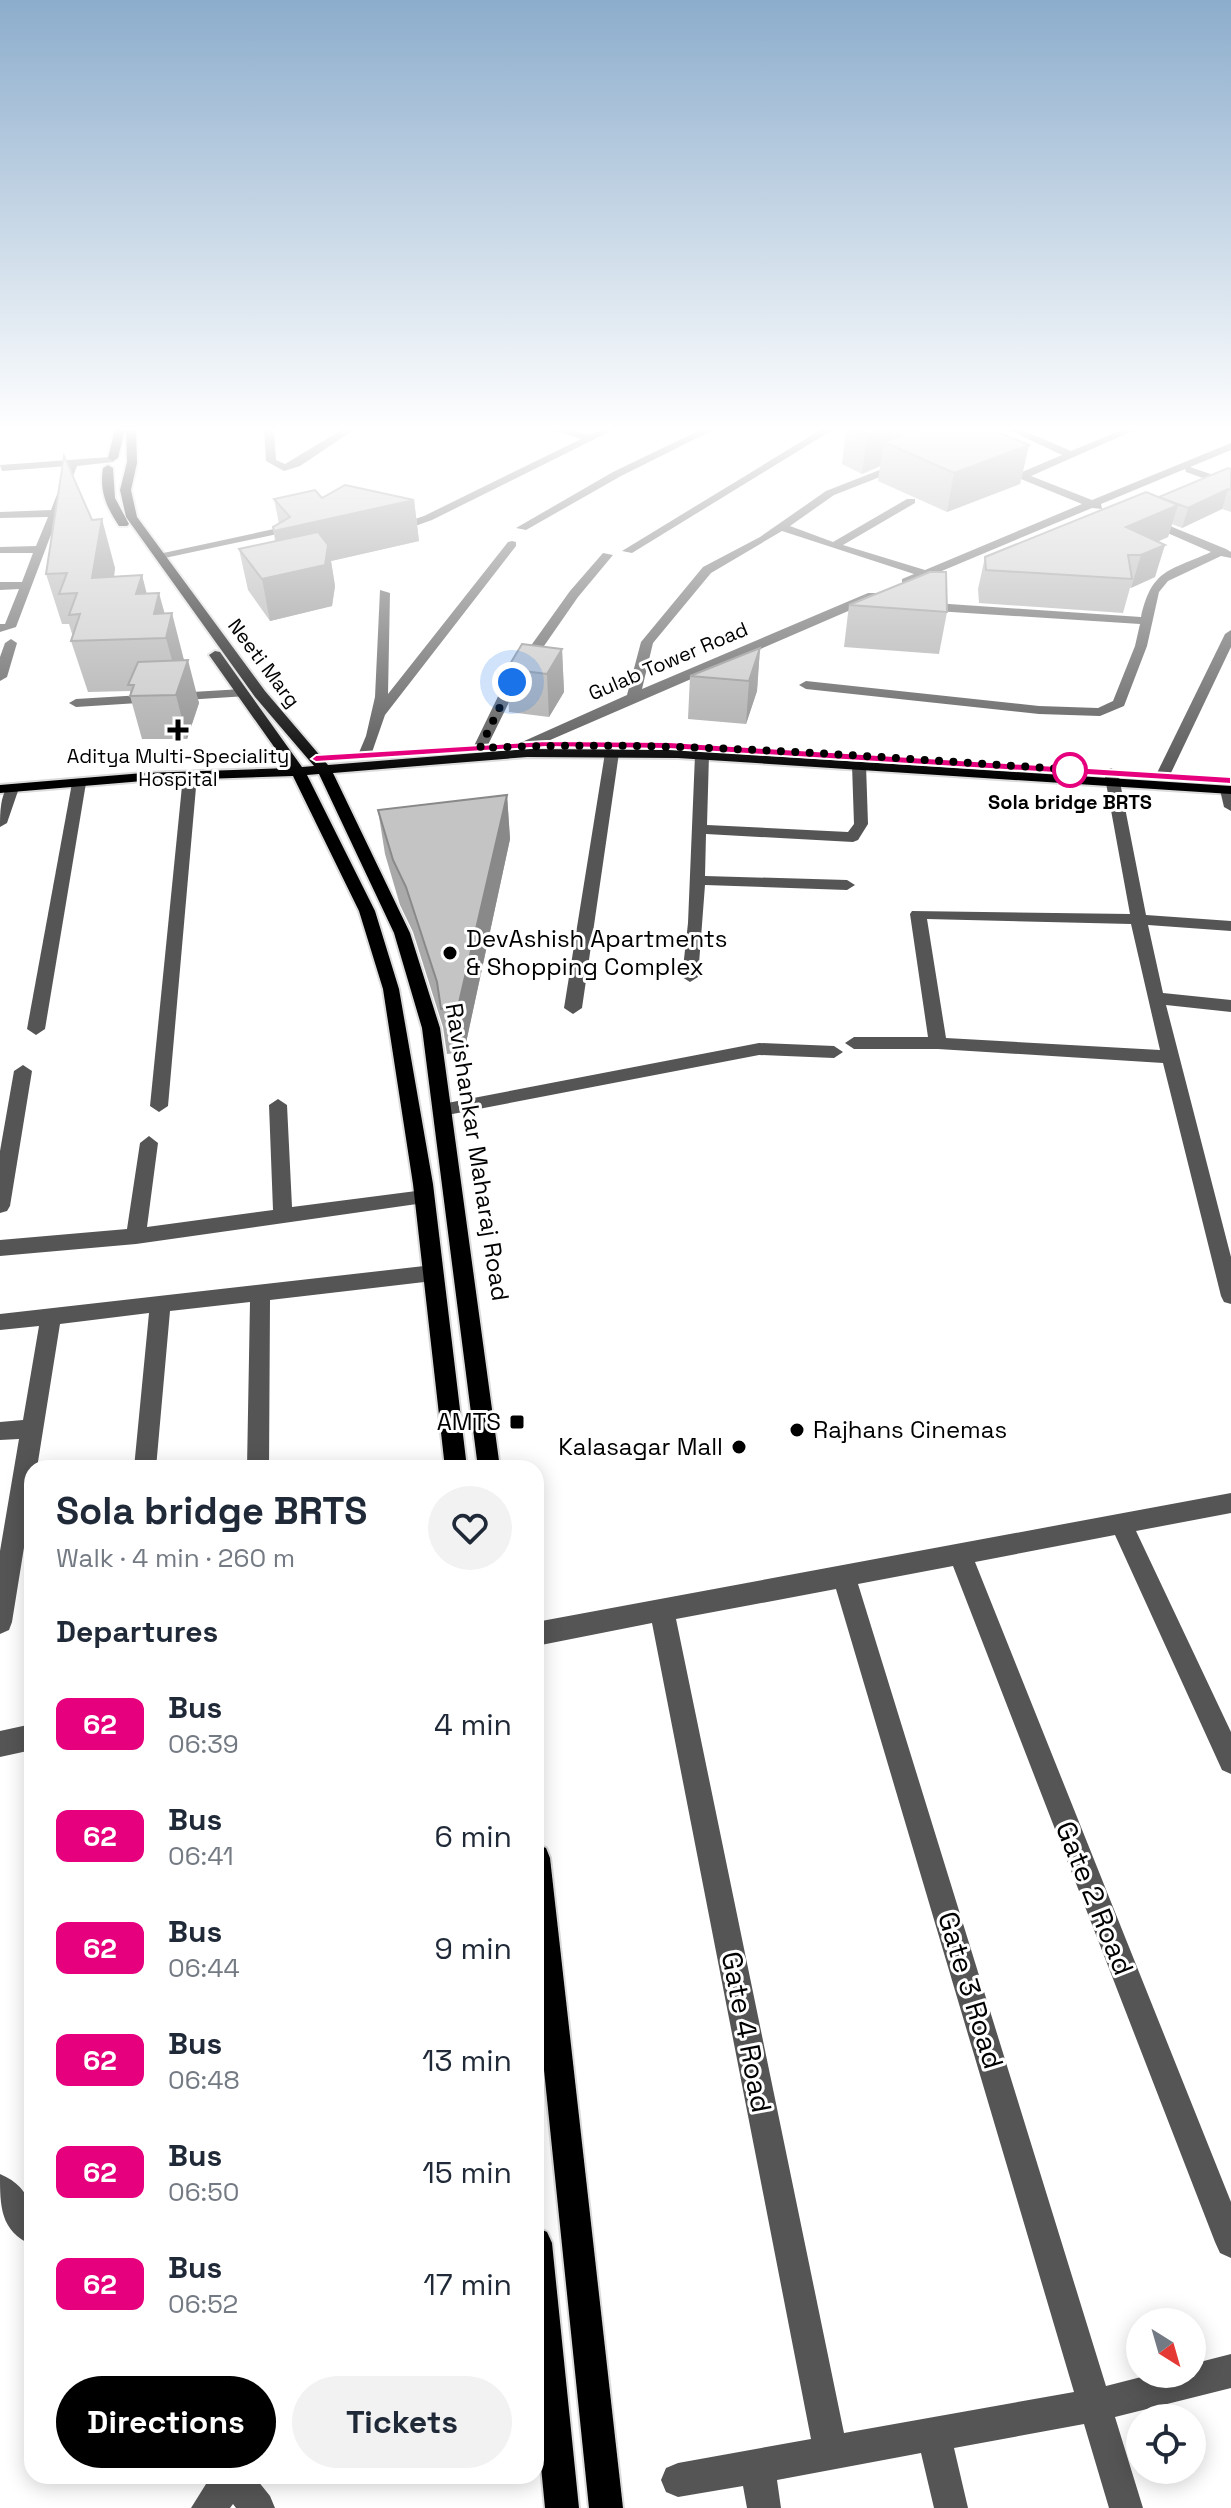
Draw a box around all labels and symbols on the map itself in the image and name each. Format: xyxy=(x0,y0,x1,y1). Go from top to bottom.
street label: Neeti Marg xyxy=(222,613,306,713)
street label: Gulab Tower Road xyxy=(584,616,752,706)
your location xyxy=(492,662,532,702)
marker: Aditya Multi-Speciality Hospital xyxy=(167,719,189,741)
place label: Aditya Multi-Speciality Hospital xyxy=(67,743,289,792)
marker: Sola bridge BRTS xyxy=(1053,753,1087,787)
place label: Sola bridge BRTS xyxy=(988,789,1152,815)
place label: DevAshish Apartments & Shopping Complex xyxy=(466,923,728,982)
marker: DevAshish Apartments & Shopping Complex xyxy=(441,944,459,962)
street label: Ravishankar Maharaj Road xyxy=(439,1001,516,1303)
place label: AMTS xyxy=(437,1406,501,1437)
marker: AMTS xyxy=(508,1413,526,1431)
place label: Rajhans Cinemas xyxy=(813,1414,1007,1445)
marker: Rajhans Cinemas xyxy=(788,1421,806,1439)
place label: Kalasagar Mall xyxy=(558,1431,723,1462)
marker: Kalasagar Mall xyxy=(730,1438,748,1456)
street label: Gate 2 Road xyxy=(1048,1816,1142,1980)
street label: Gate 3 Road xyxy=(930,1907,1012,2073)
street label: Gate 4 Road xyxy=(714,1948,780,2116)
north arrow xyxy=(1126,2308,1206,2388)

